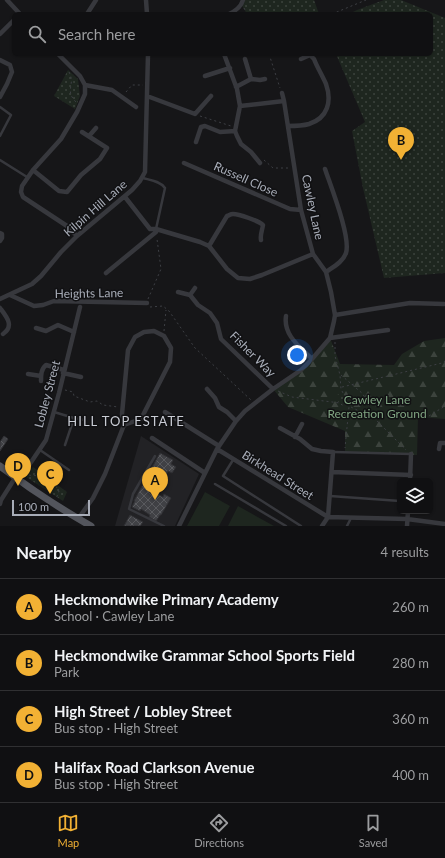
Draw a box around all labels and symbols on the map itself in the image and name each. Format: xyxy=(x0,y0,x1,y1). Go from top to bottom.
pin: B xyxy=(388,127,414,160)
street label: Russell Close xyxy=(212,158,280,200)
street label: Cawley Lane xyxy=(299,173,327,241)
street label: Kilpin Hill Lane xyxy=(60,176,130,240)
street label: Heights Lane xyxy=(54,285,124,301)
street label: Fisher Way xyxy=(227,328,280,381)
your location xyxy=(287,345,307,365)
street label: Lobley Street xyxy=(31,358,63,429)
park label: Cawley Lane Recreation Ground xyxy=(327,392,427,421)
district label: HILL TOP ESTATE xyxy=(67,413,185,429)
street label: Birkhead Street xyxy=(240,447,317,503)
pin: D xyxy=(5,453,31,486)
pin: C xyxy=(37,461,63,494)
pin: A xyxy=(142,467,168,500)
scale bar xyxy=(12,498,90,517)

